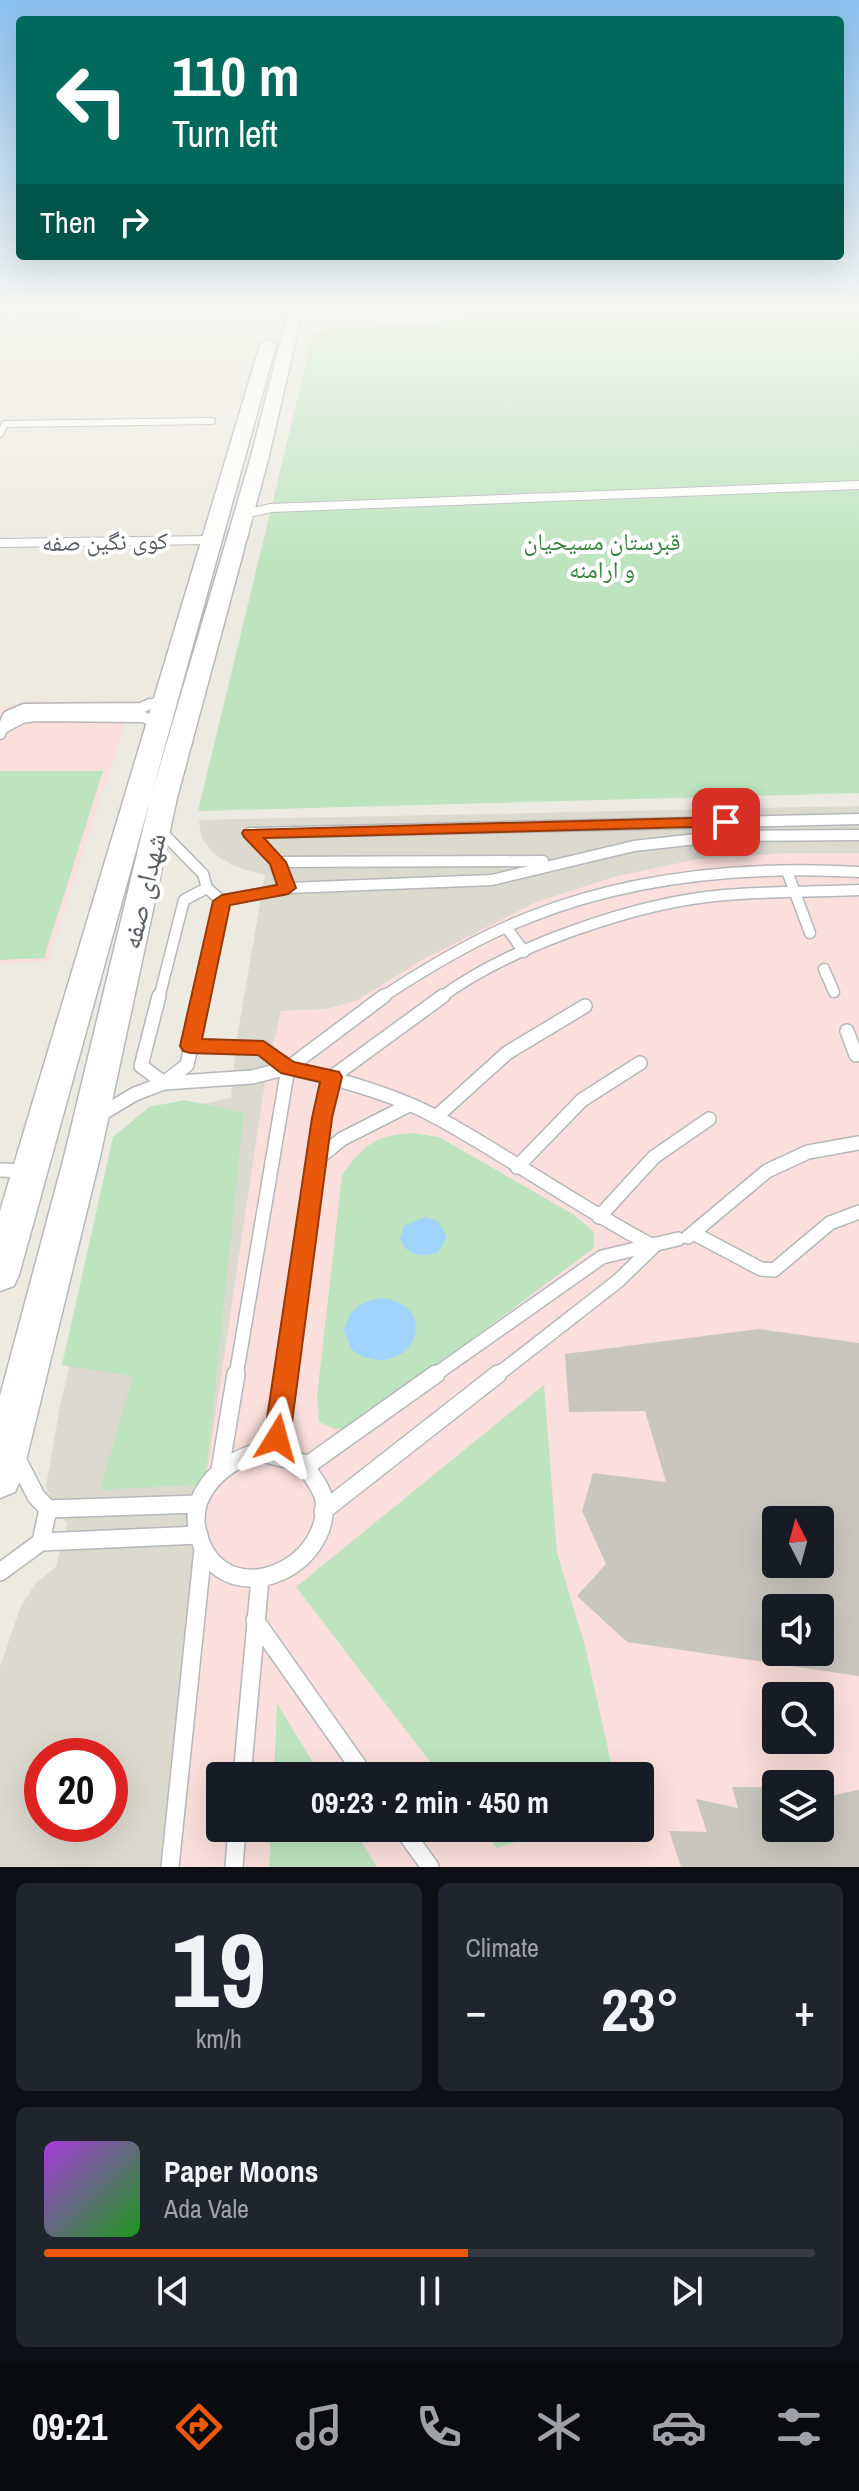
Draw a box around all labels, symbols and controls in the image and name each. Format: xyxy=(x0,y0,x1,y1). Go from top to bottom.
text: 110 m xyxy=(172,38,300,113)
icon: left xyxy=(40,48,144,152)
text: Turn left xyxy=(172,110,278,158)
icon: right xyxy=(112,200,156,244)
text: Then xyxy=(40,202,96,242)
street label: کوی نگین صفه xyxy=(42,524,168,558)
park label: قبرستان مسیحیان و ارامنه xyxy=(523,525,681,585)
pin xyxy=(692,788,760,856)
icon: arrive xyxy=(704,800,748,844)
street label: شهدای صفه xyxy=(111,829,175,953)
position arrow xyxy=(235,1396,319,1480)
north arrow xyxy=(762,1506,834,1578)
map controls xyxy=(762,1506,834,1842)
button: sound xyxy=(762,1594,834,1666)
button: search xyxy=(762,1682,834,1754)
speed limit sign: 20 xyxy=(24,1738,128,1842)
button: layers xyxy=(762,1770,834,1842)
text: 09:23 · 2 min · 450 m xyxy=(311,1782,549,1822)
text: 19 xyxy=(171,1899,266,2039)
text: Climate xyxy=(466,1930,539,1965)
text: 23° xyxy=(601,1969,680,2050)
text: − xyxy=(466,1980,487,2040)
text: + xyxy=(794,1980,815,2040)
text: km/h xyxy=(196,2021,242,2056)
text: Paper Moons xyxy=(164,2151,318,2191)
text: Ada Vale xyxy=(164,2191,249,2226)
icon: previous xyxy=(151,2269,195,2313)
icon: pause xyxy=(408,2269,452,2313)
icon: next xyxy=(665,2269,709,2313)
icon: directions xyxy=(171,2399,227,2455)
icon: music xyxy=(291,2399,347,2455)
icon: phone xyxy=(411,2399,467,2455)
icon: climate xyxy=(531,2399,587,2455)
icon: car xyxy=(651,2399,707,2455)
icon: filters xyxy=(771,2399,827,2455)
text: 09:21 xyxy=(32,2403,107,2451)

